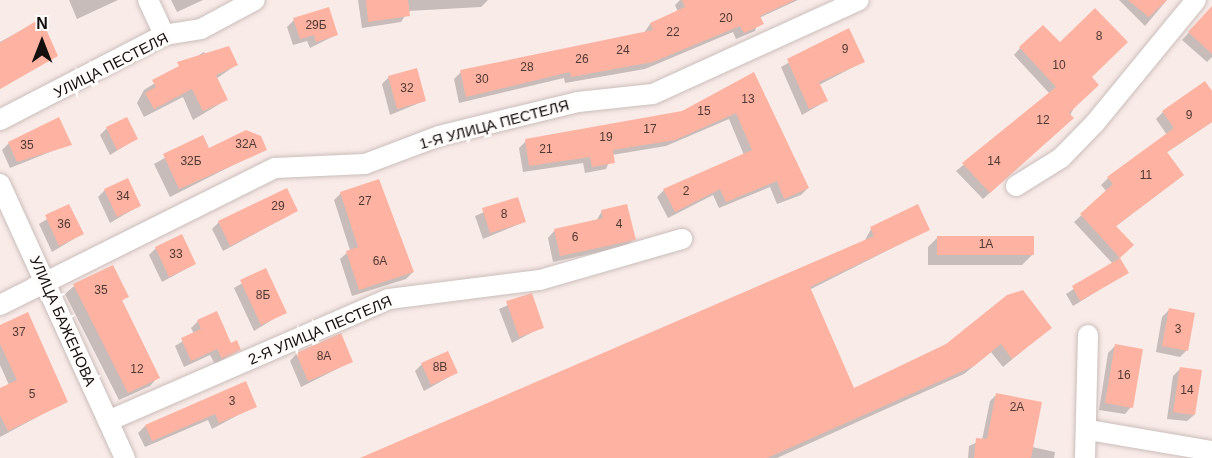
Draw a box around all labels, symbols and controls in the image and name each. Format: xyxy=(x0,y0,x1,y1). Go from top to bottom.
north arrow xyxy=(12,12,72,72)
house number: 20 xyxy=(719,12,733,26)
text: N xyxy=(36,15,48,32)
house number: 29Б xyxy=(305,19,327,33)
house number: 22 xyxy=(666,26,680,40)
street label: УЛИЦА ПЕСТЕЛЯ xyxy=(51,28,171,102)
house number: 8 xyxy=(1096,30,1102,44)
house number: 9 xyxy=(842,43,848,57)
house number: 24 xyxy=(616,44,630,58)
house number: 26 xyxy=(575,53,589,67)
house number: 10 xyxy=(1052,59,1066,73)
house number: 28 xyxy=(520,61,534,75)
house number: 30 xyxy=(475,73,489,87)
house number: 32 xyxy=(400,82,414,96)
house number: 13 xyxy=(741,93,755,107)
street label: 1-Я УЛИЦА ПЕСТЕЛЯ xyxy=(417,95,571,153)
house number: 15 xyxy=(697,105,711,119)
house number: 9 xyxy=(1186,109,1192,123)
house number: 12 xyxy=(1036,114,1050,128)
house number: 17 xyxy=(643,123,657,137)
house number: 19 xyxy=(599,131,613,145)
house number: 32А xyxy=(235,138,257,152)
house number: 35 xyxy=(20,139,34,153)
house number: 21 xyxy=(539,143,553,157)
house number: 32Б xyxy=(180,155,202,169)
house number: 14 xyxy=(987,155,1001,169)
house number: 11 xyxy=(1140,169,1152,183)
house number: 2 xyxy=(683,185,689,199)
house number: 34 xyxy=(116,190,130,204)
house number: 27 xyxy=(358,195,372,209)
house number: 29 xyxy=(271,200,285,214)
house number: 8 xyxy=(501,208,507,222)
house number: 36 xyxy=(57,218,71,232)
house number: 4 xyxy=(616,218,622,232)
house number: 6 xyxy=(572,231,578,245)
house number: 1А xyxy=(979,238,993,252)
house number: 33 xyxy=(169,248,183,262)
street label: УЛИЦА БАЖЕНОВА xyxy=(26,253,100,389)
house number: 6А xyxy=(373,255,387,269)
house number: 35 xyxy=(94,284,108,298)
house number: 8Б xyxy=(256,289,270,303)
street label: 2-Я УЛИЦА ПЕСТЕЛЯ xyxy=(246,292,394,368)
house number: 3 xyxy=(1175,323,1181,337)
house number: 37 xyxy=(12,326,26,340)
house number: 8А xyxy=(317,350,331,364)
house number: 8В xyxy=(433,361,447,375)
house number: 12 xyxy=(130,363,144,377)
house number: 16 xyxy=(1117,369,1131,383)
house number: 14 xyxy=(1180,384,1194,398)
house number: 5 xyxy=(29,388,35,402)
house number: 3 xyxy=(229,395,235,409)
house number: 2А xyxy=(1010,401,1024,415)

